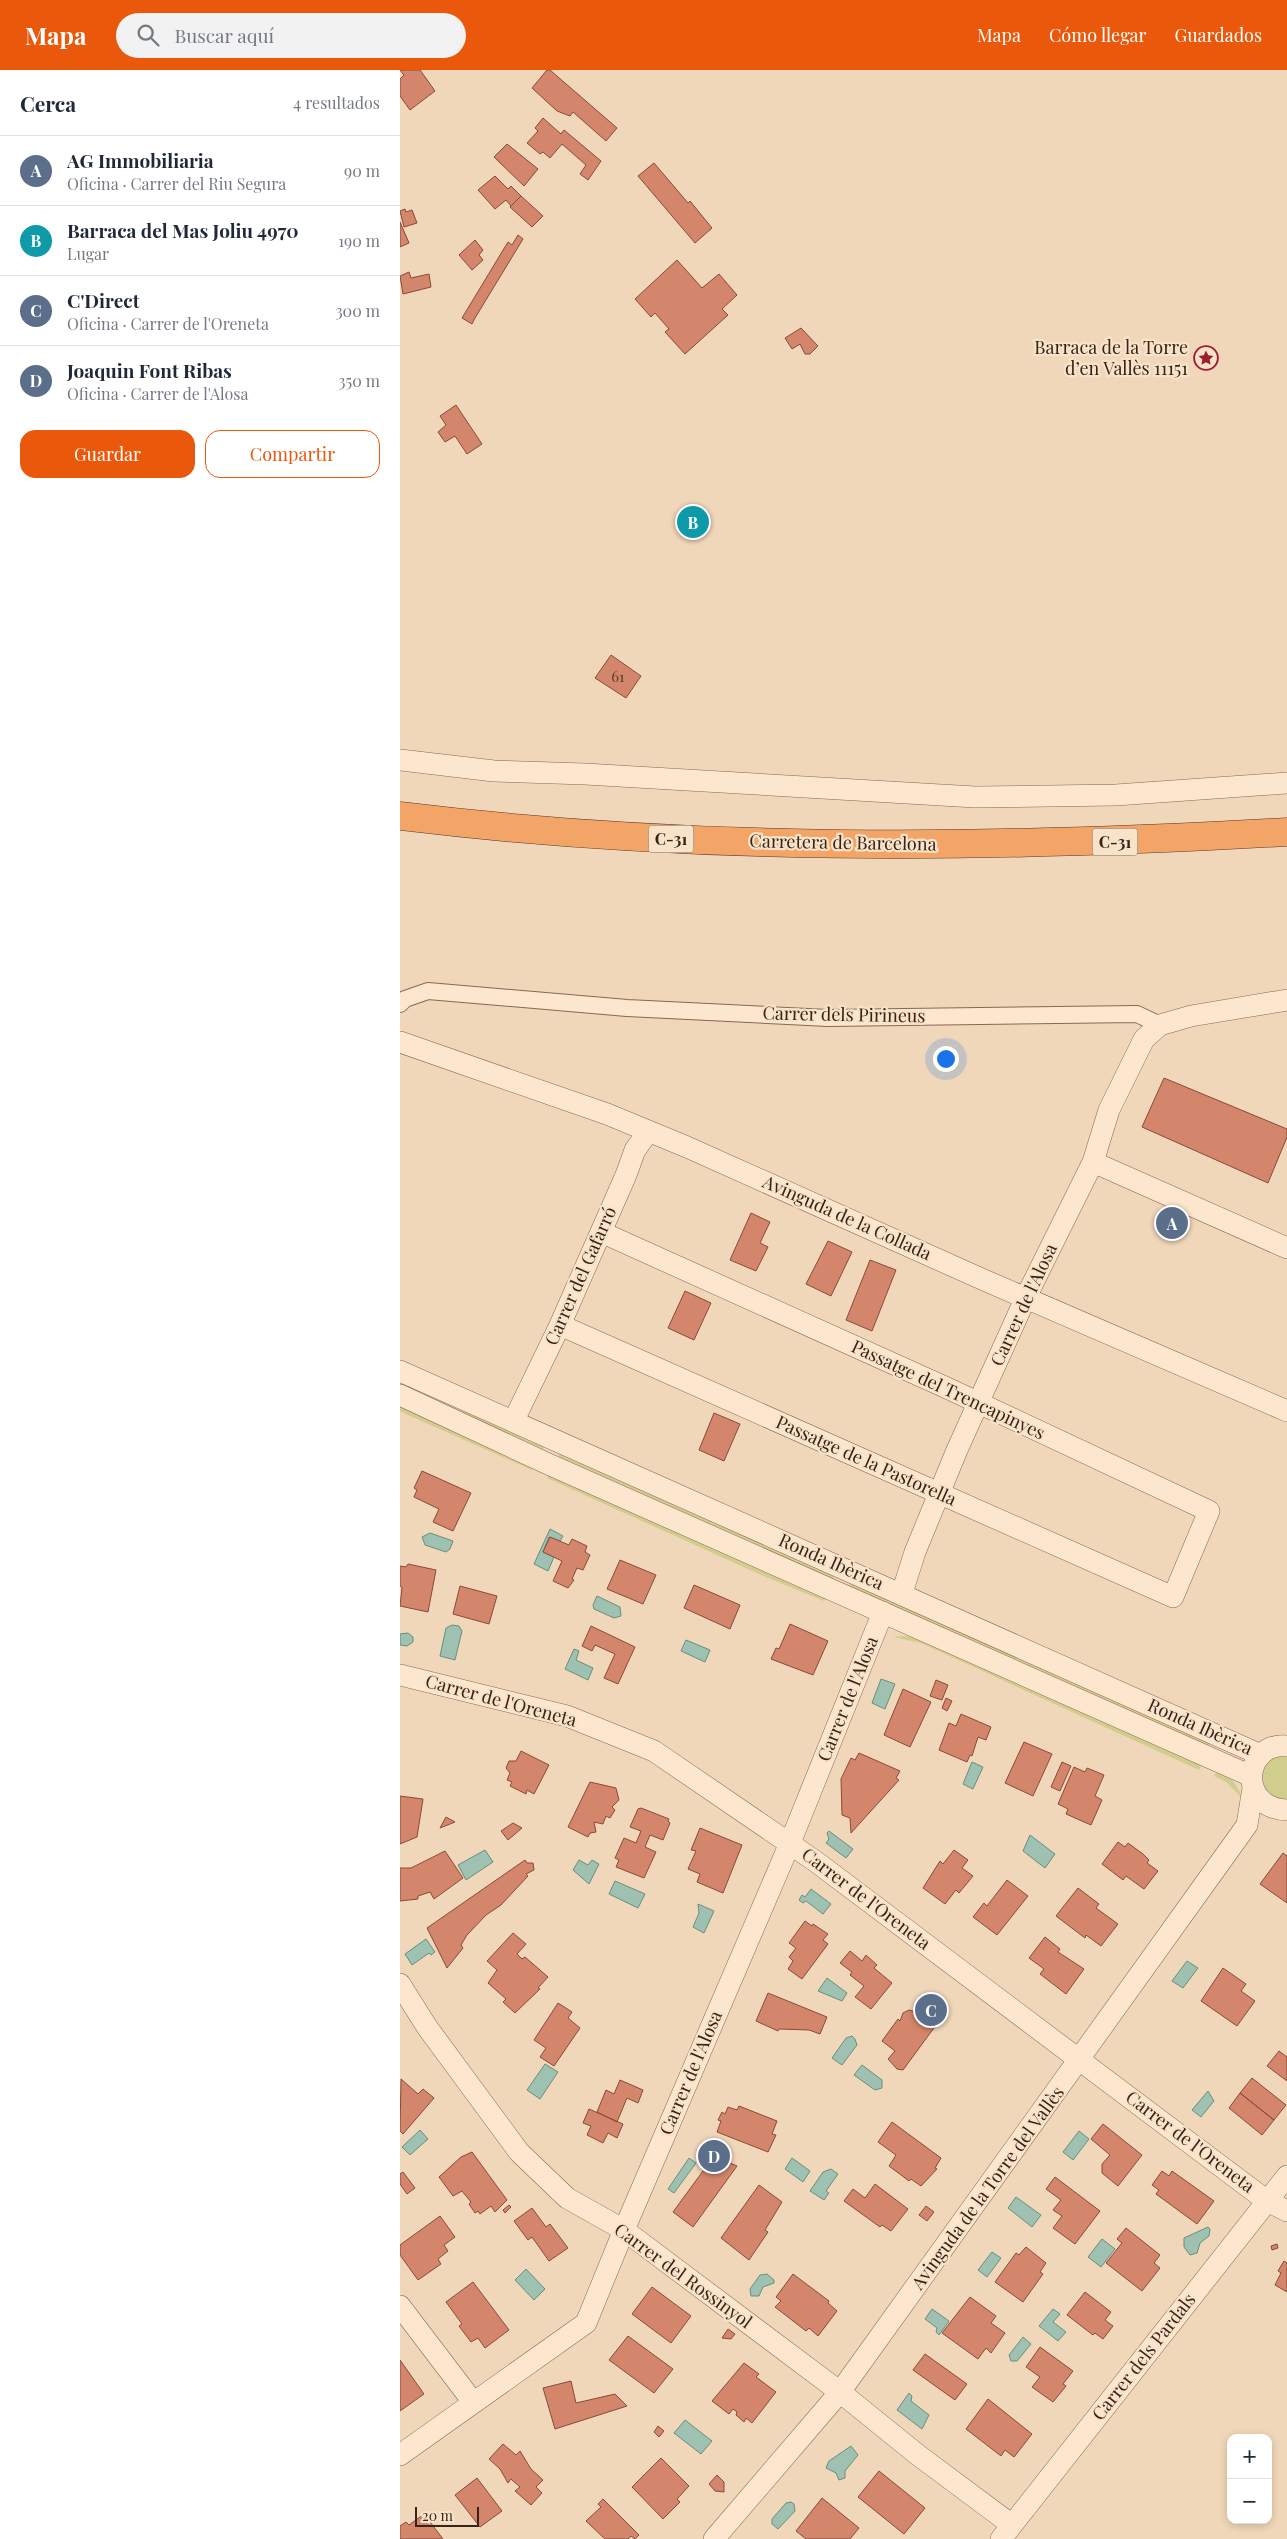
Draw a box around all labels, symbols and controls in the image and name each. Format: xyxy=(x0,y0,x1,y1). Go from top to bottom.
search box xyxy=(116,13,466,58)
text: Mapa xyxy=(25,19,86,51)
icon: search xyxy=(134,21,162,49)
text: Buscar aquí xyxy=(174,22,274,48)
text: Mapa xyxy=(977,23,1021,47)
text: Cómo llegar xyxy=(1049,23,1146,47)
text: Guardados xyxy=(1174,23,1262,47)
text: Cerca xyxy=(20,89,76,117)
text: 4 resultados xyxy=(293,92,380,113)
text: AG Immobiliaria xyxy=(67,147,214,173)
text: A xyxy=(31,160,41,181)
text: 90 m xyxy=(344,160,380,181)
text: Oficina · Carrer del Riu Segura xyxy=(67,173,286,194)
text: Barraca del Mas Joliu 4970 xyxy=(67,217,299,243)
text: B xyxy=(31,230,41,251)
text: 190 m xyxy=(338,230,380,251)
text: Lugar xyxy=(67,243,109,264)
text: C'Direct xyxy=(67,287,139,313)
text: C xyxy=(30,300,42,321)
text: 300 m xyxy=(335,300,380,321)
text: Oficina · Carrer de l'Oreneta xyxy=(67,313,269,334)
place label: Barraca de la Torre d’en Vallès 11151 xyxy=(1034,335,1188,380)
place icon: Barraca de la Torre d’en Vallès 11151 xyxy=(1193,345,1219,371)
text: Joaquin Font Ribas xyxy=(67,357,232,383)
text: D xyxy=(30,370,42,391)
text: 350 m xyxy=(338,370,380,391)
text: Oficina · Carrer de l'Alosa xyxy=(67,383,248,404)
button: Guardar xyxy=(20,430,195,478)
button: Compartir xyxy=(205,430,380,478)
pin: B xyxy=(677,503,709,541)
house number: 61 xyxy=(611,666,625,686)
road number: C-31 xyxy=(648,826,694,852)
street label: Carretera de Barcelona xyxy=(749,828,937,856)
road number: C-31 xyxy=(1092,829,1138,856)
street label: Carrer dels Pirineus xyxy=(762,1001,926,1027)
your location xyxy=(933,1046,959,1072)
street label: Avinguda de la Collada xyxy=(758,1169,936,1265)
street label: Carrer del Gafarró xyxy=(539,1202,621,1349)
pin: A xyxy=(1156,1204,1188,1242)
street label: Carrer de l'Alosa xyxy=(984,1239,1062,1370)
street label: Passatge del Trencapinyes xyxy=(848,1334,1049,1445)
street label: Passatge de la Pastorella xyxy=(772,1409,960,1511)
street label: Ronda Ibèrica xyxy=(775,1527,888,1595)
street label: Carrer de l'Alosa xyxy=(811,1633,883,1765)
street label: Carrer de l'Oreneta xyxy=(423,1668,580,1732)
street label: Ronda Ibèrica xyxy=(1144,1692,1257,1760)
street label: Carrer de l'Oreneta xyxy=(797,1842,936,1955)
pin: C xyxy=(915,1991,947,2029)
street label: Carrer de l'Alosa xyxy=(653,2007,727,2138)
street label: Avinguda de la Torre del Vallès xyxy=(905,2081,1069,2295)
street label: Carrer de l'Oreneta xyxy=(1121,2085,1260,2198)
pin: D xyxy=(698,2137,730,2175)
street label: Carrer del Rossinyol xyxy=(610,2217,757,2333)
street label: Carrer dels Pardals xyxy=(1086,2288,1200,2425)
map controls xyxy=(1227,2434,1272,2524)
button: + xyxy=(1227,2434,1272,2479)
button: − xyxy=(1227,2479,1272,2524)
scale bar xyxy=(415,2504,479,2527)
text: 20 m xyxy=(422,2506,453,2525)

